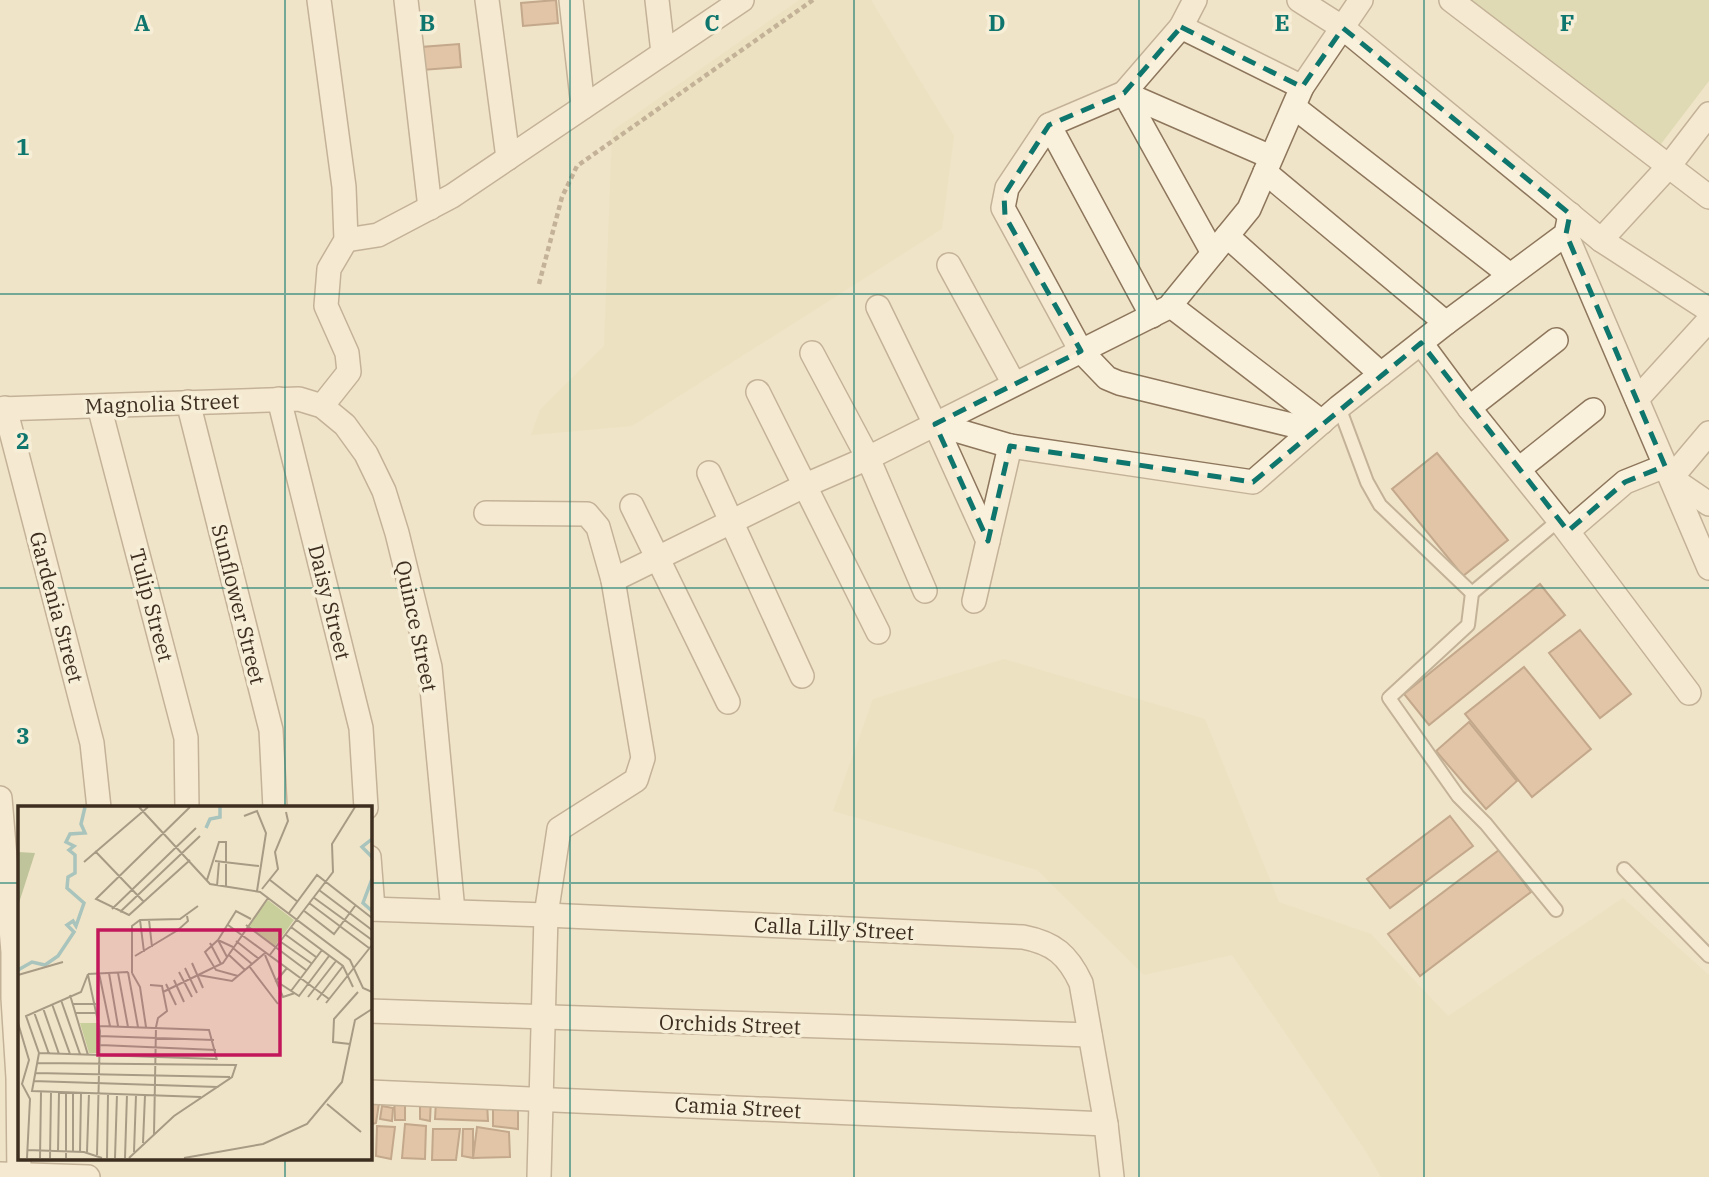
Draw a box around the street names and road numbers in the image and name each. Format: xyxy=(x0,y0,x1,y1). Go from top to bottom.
street label: Magnolia Street xyxy=(84,386,240,420)
street label: Sunflower Street xyxy=(206,521,272,687)
street label: Gardenia Street xyxy=(23,528,91,686)
street label: Daisy Street xyxy=(302,541,358,663)
street label: Tulip Street xyxy=(123,545,181,665)
street label: Quince Street xyxy=(389,558,445,694)
street label: Calla Lilly Street xyxy=(753,910,915,946)
street label: Orchids Street xyxy=(659,1008,801,1040)
street label: Camia Street xyxy=(674,1090,802,1124)

